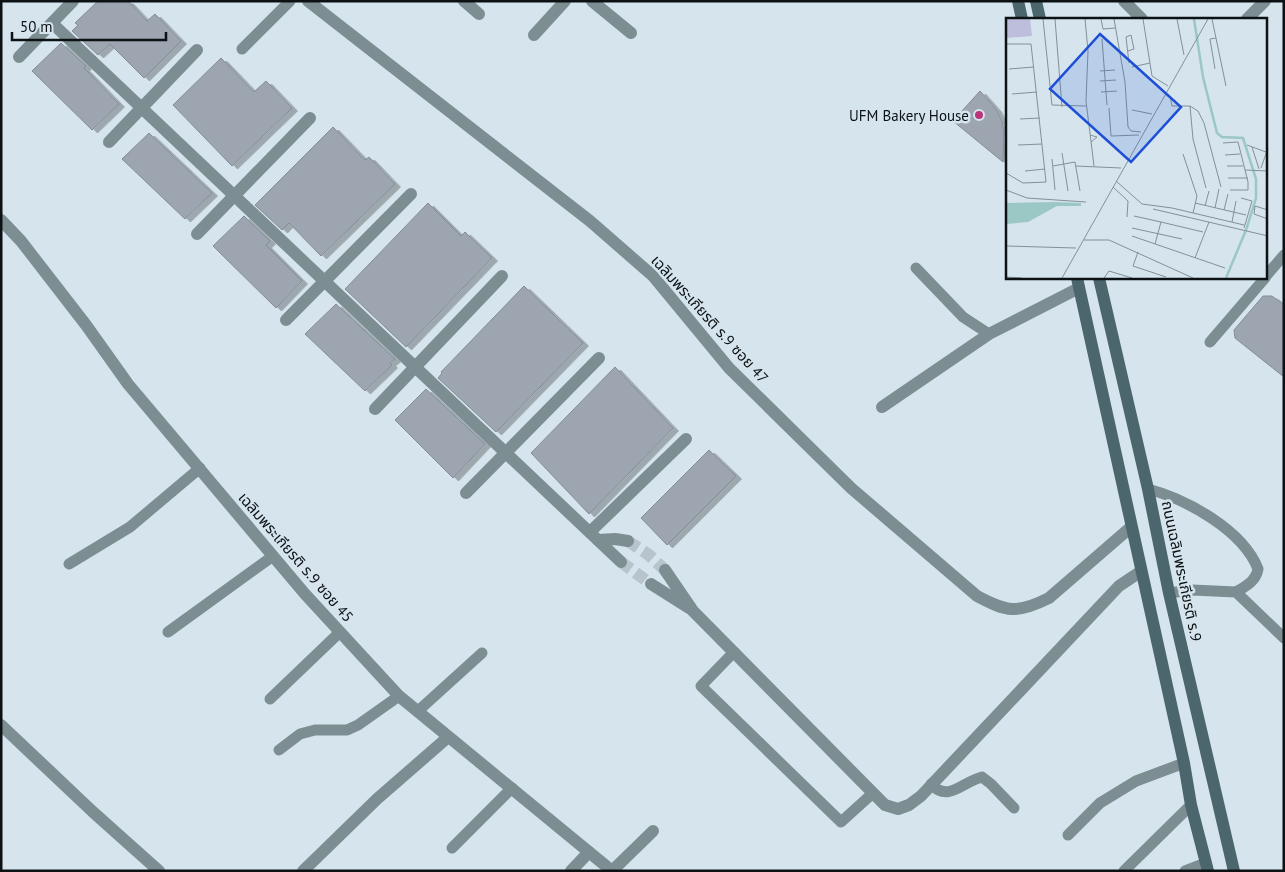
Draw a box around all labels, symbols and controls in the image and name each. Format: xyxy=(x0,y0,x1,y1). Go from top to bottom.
scale bar xyxy=(12,10,166,42)
text: 50 m xyxy=(20,17,53,36)
inset map xyxy=(1006,18,1268,279)
place label: UFM Bakery House xyxy=(849,106,969,125)
marker: UFM Bakery House xyxy=(973,109,985,121)
street label: เฉลิมพระเกียรติ ร.9 ซอย 47 xyxy=(647,251,773,387)
street label: เฉลิมพระเกียรติ ร.9 ซอย 45 xyxy=(234,488,358,626)
street label: ถนนเฉลิมพระเกียรติ ร.9 xyxy=(1158,499,1206,643)

